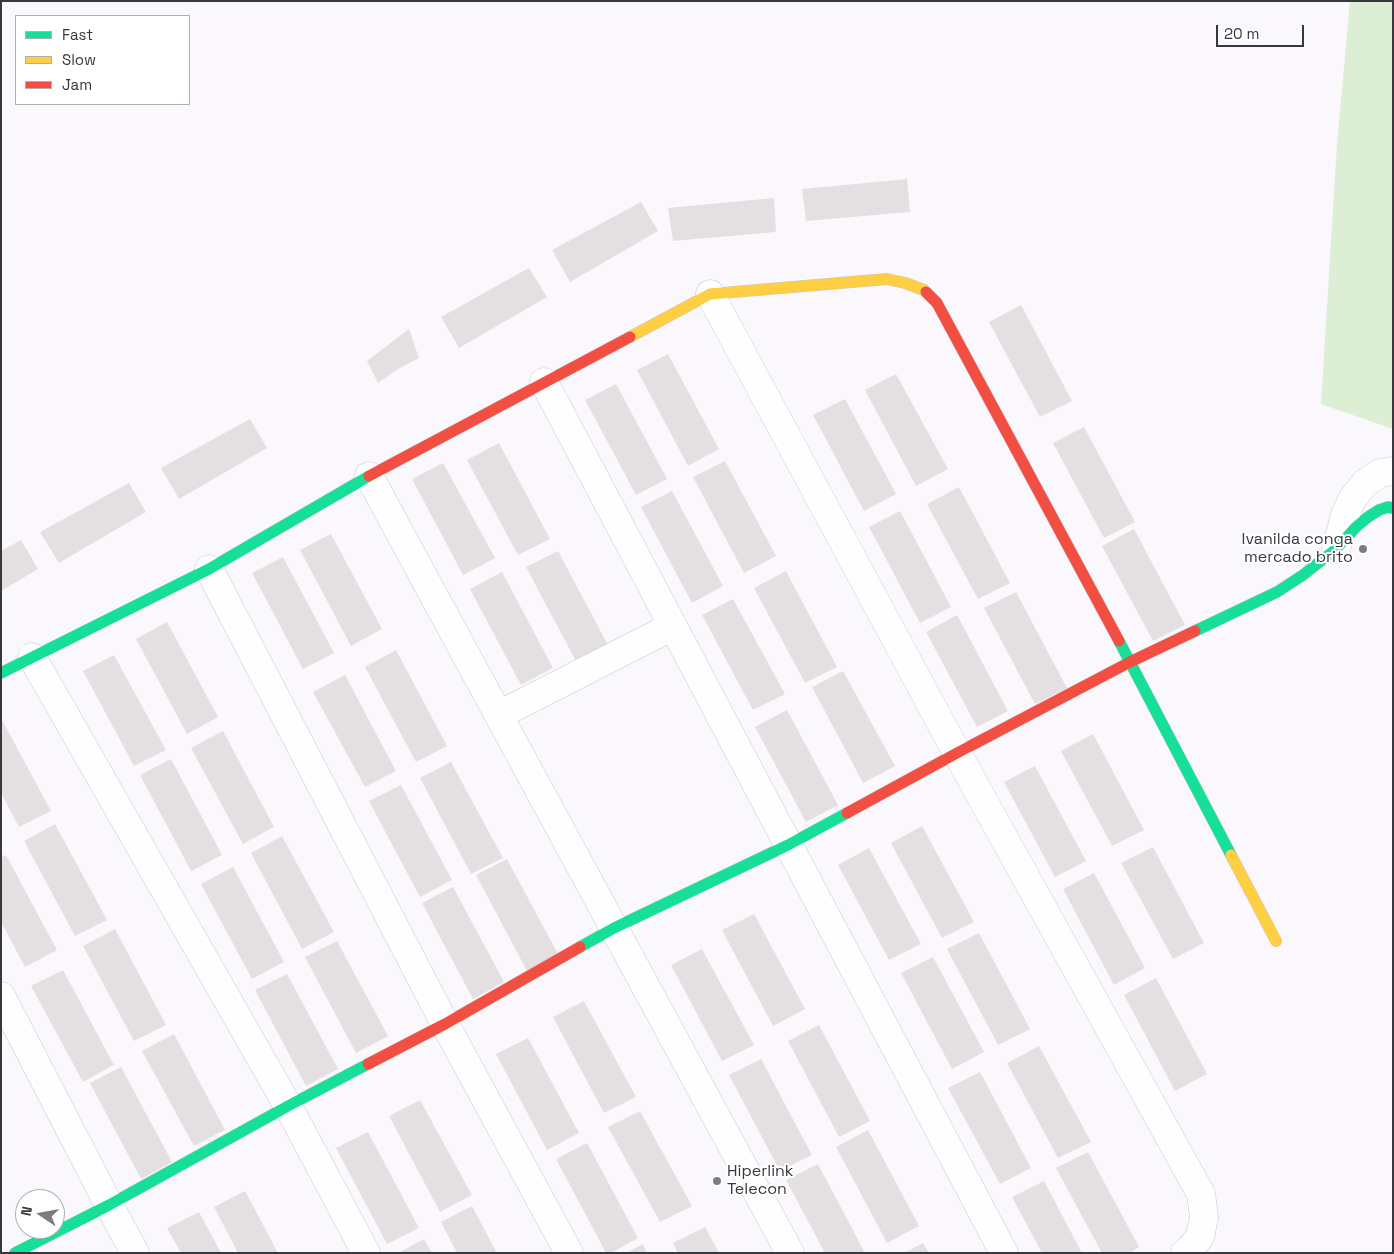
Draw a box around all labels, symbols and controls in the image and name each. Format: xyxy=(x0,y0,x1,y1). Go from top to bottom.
legend xyxy=(15,15,190,105)
scale bar xyxy=(1219,15,1306,47)
text: 20 m xyxy=(1224,24,1259,43)
text: Fast xyxy=(62,25,93,44)
text: Slow xyxy=(62,50,96,69)
text: Jam xyxy=(62,75,92,94)
place label: Ivanilda conga mercado brito xyxy=(1242,530,1353,568)
marker: Ivanilda conga mercado brito xyxy=(1357,543,1369,555)
place label: Hiperlink Telecon xyxy=(727,1162,793,1200)
marker: Hiperlink Telecon xyxy=(711,1175,723,1187)
north arrow xyxy=(15,1189,65,1239)
text: N xyxy=(17,1205,36,1218)

